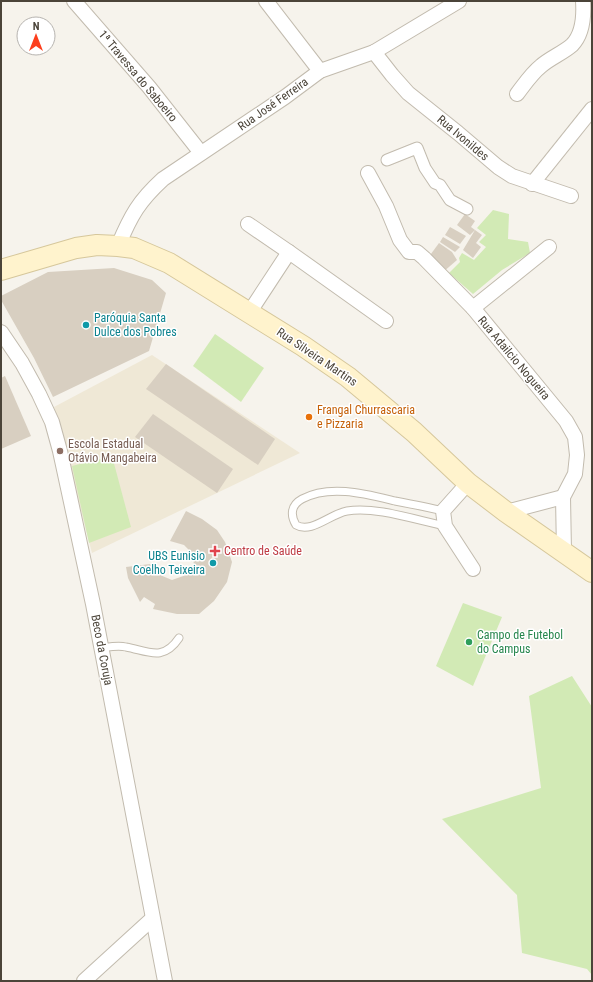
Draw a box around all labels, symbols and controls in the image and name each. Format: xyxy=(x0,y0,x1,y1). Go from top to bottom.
north arrow xyxy=(16,16,56,56)
text: N xyxy=(33,20,40,33)
street label: 1ª Travessa do Saboeiro xyxy=(96,28,180,124)
street label: Rua José Ferreira xyxy=(235,74,311,133)
street label: Rua Ivonildes xyxy=(434,112,492,164)
place label: Paróquia Santa Dulce dos Pobres xyxy=(94,311,177,339)
street label: Rua Adailcio Nogueira xyxy=(475,313,553,403)
marker: Paróquia Santa Dulce dos Pobres xyxy=(81,320,91,330)
street label: Rua Silveira Martins xyxy=(274,325,360,389)
place label: Frangal Churrascaria e Pizzaria xyxy=(317,403,415,431)
marker: Frangal Churrascaria e Pizzaria xyxy=(304,412,314,422)
place label: Escola Estadual Otávio Mangabeira xyxy=(68,437,157,465)
marker: Escola Estadual Otávio Mangabeira xyxy=(55,446,65,456)
place label: Centro de Saúde xyxy=(224,544,302,558)
marker: Centro de Saúde xyxy=(209,545,221,557)
place label: UBS Eunisio Coelho Teixeira xyxy=(133,549,205,577)
marker: UBS Eunisio Coelho Teixeira xyxy=(208,558,218,568)
street label: Beco da Coruja xyxy=(88,613,116,687)
place label: Campo de Futebol do Campus xyxy=(477,628,563,656)
marker: Campo de Futebol do Campus xyxy=(464,637,474,647)

